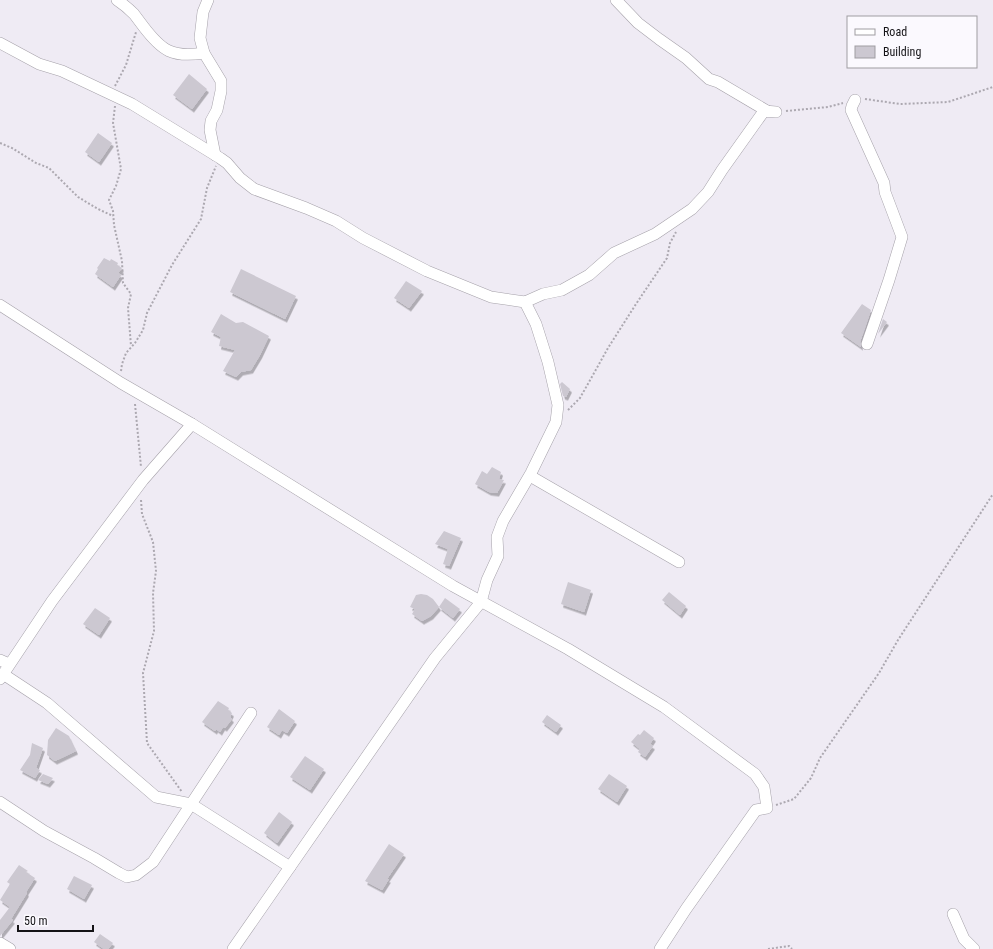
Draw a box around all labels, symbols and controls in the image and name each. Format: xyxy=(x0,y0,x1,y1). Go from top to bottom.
legend xyxy=(847,16,977,68)
text: Road xyxy=(883,25,907,39)
text: Building xyxy=(883,45,921,59)
scale bar xyxy=(18,907,93,933)
text: 50 m xyxy=(24,914,48,928)

